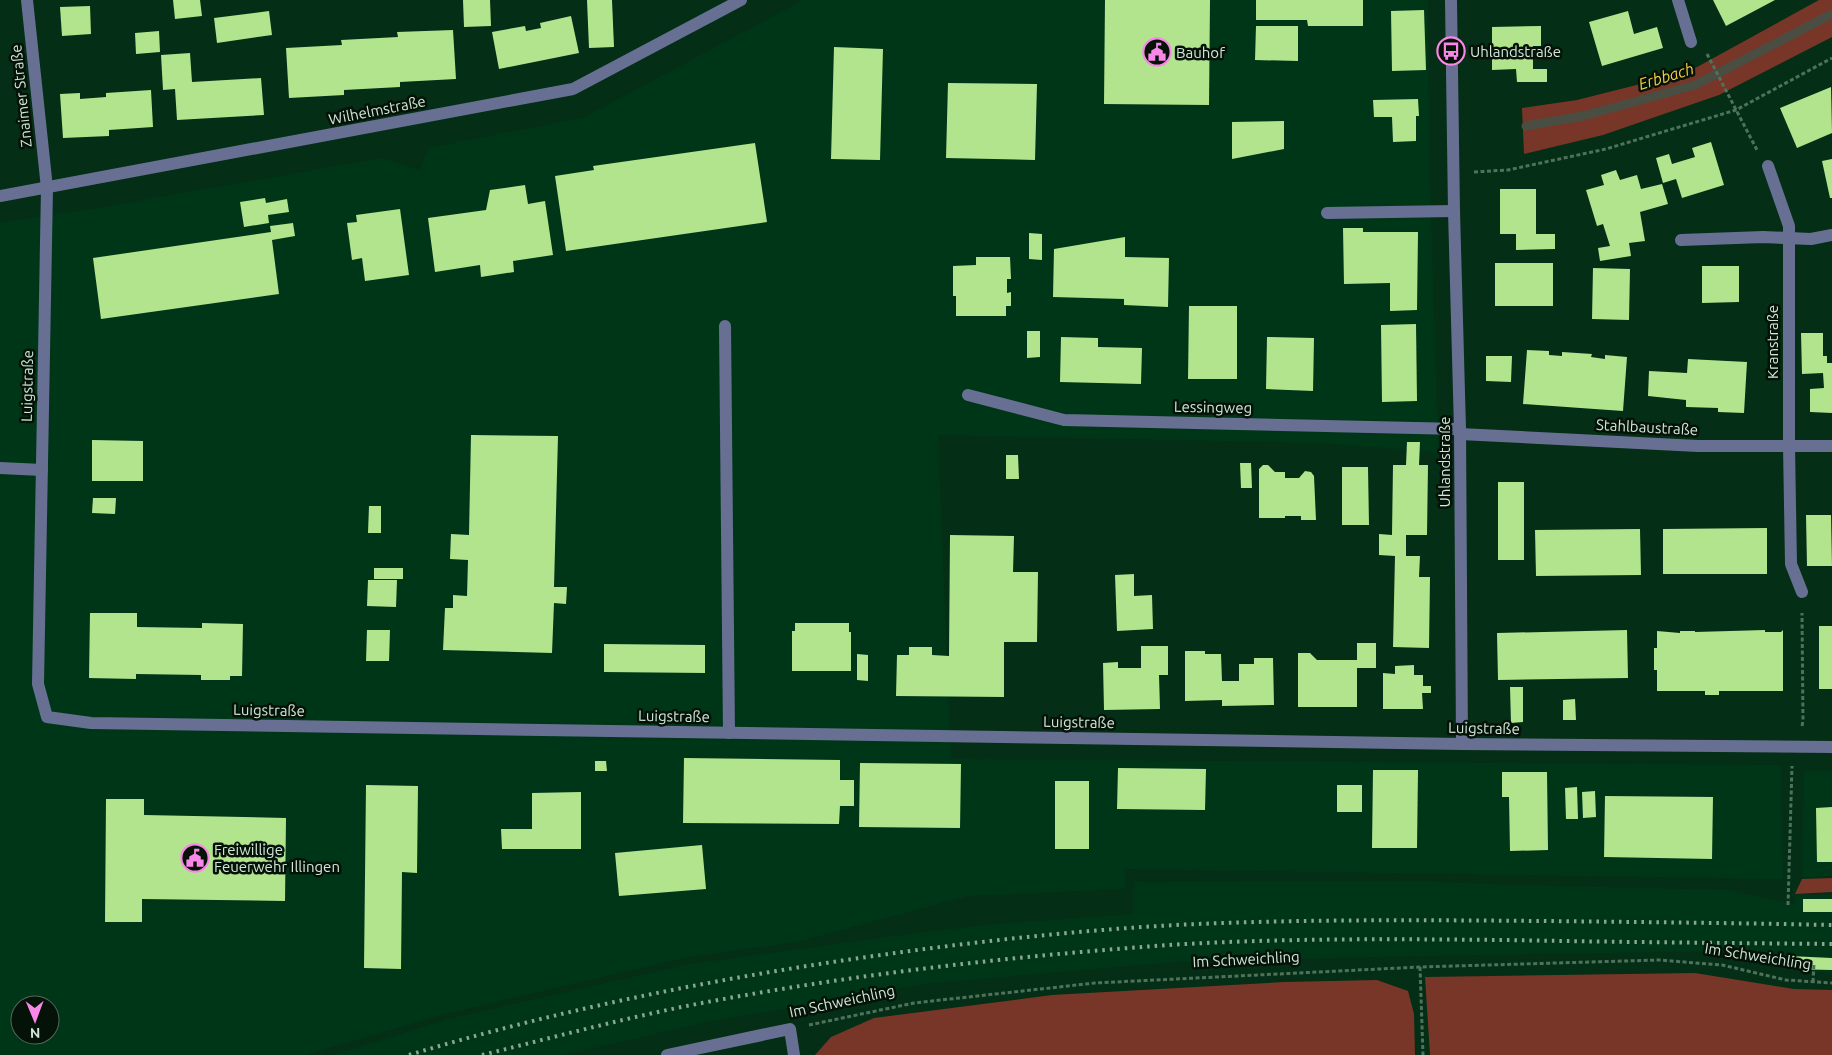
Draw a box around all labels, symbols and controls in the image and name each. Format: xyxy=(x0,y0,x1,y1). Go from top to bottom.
bus stop icon: Uhlandstraße xyxy=(1436,36,1466,66)
public building icon: Bauhof xyxy=(1142,37,1172,67)
place label: Uhlandstraße xyxy=(1470,43,1561,60)
street label: Znaimer Straße xyxy=(7,44,35,148)
place label: Bauhof xyxy=(1176,44,1225,61)
water label: Erbbach xyxy=(1636,59,1696,93)
street label: Wilhelmstraße xyxy=(327,92,427,128)
street label: Kranstraße xyxy=(1764,305,1781,379)
street label: Luigstraße xyxy=(18,350,36,422)
street label: Lessingweg xyxy=(1174,398,1252,416)
street label: Stahlbaustraße xyxy=(1596,416,1698,438)
street label: Uhlandstraße xyxy=(1436,417,1453,507)
street label: Luigstraße xyxy=(233,701,305,719)
street label: Luigstraße xyxy=(638,707,710,725)
street label: Luigstraße xyxy=(1043,713,1115,731)
street label: Luigstraße xyxy=(1448,719,1520,737)
place label: Freiwillige Feuerwehr Illingen xyxy=(214,841,340,875)
public building icon: Freiwillige Feuerwehr Illingen xyxy=(180,843,210,873)
street label: Im Schweichling xyxy=(1704,939,1812,973)
street label: Im Schweichling xyxy=(1192,948,1300,970)
street label: Im Schweichling xyxy=(788,982,896,1020)
north arrow xyxy=(10,995,60,1045)
text: N xyxy=(30,1025,41,1041)

